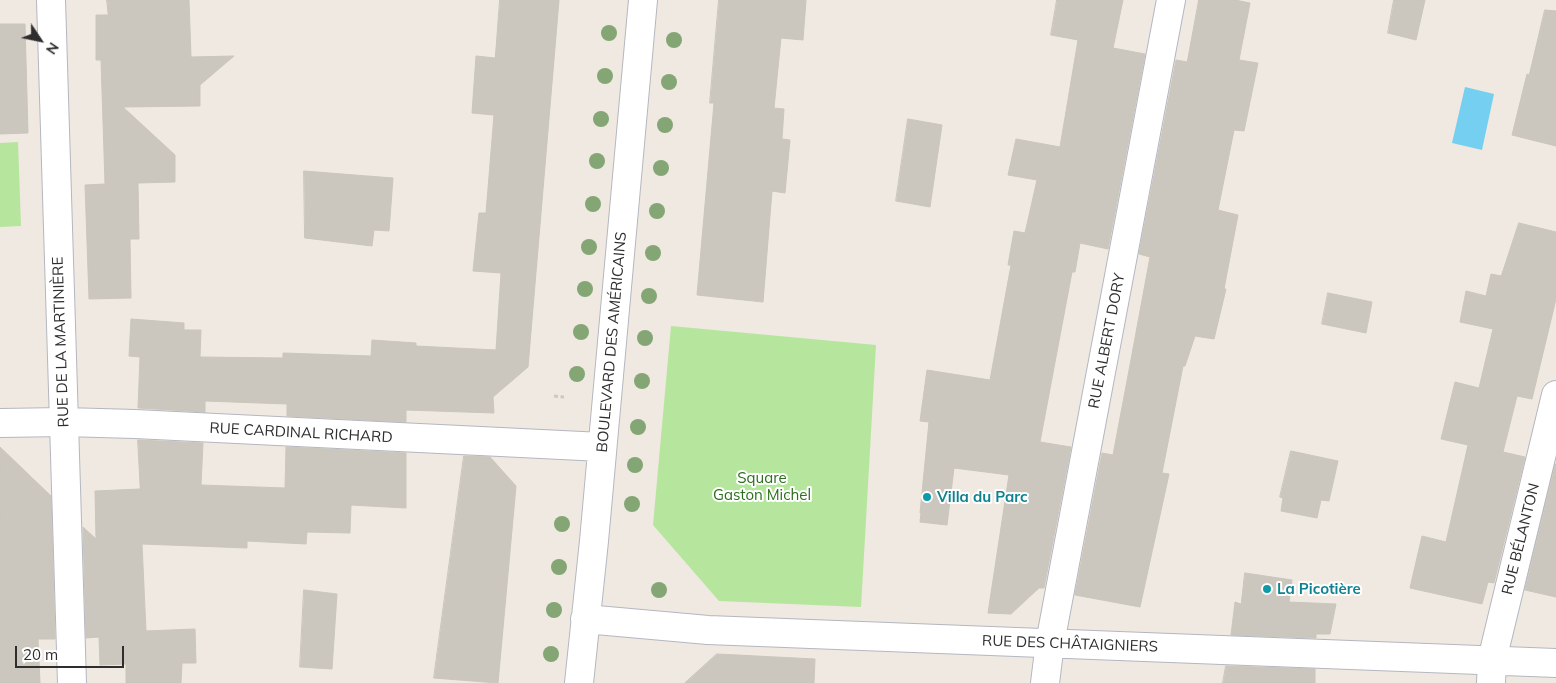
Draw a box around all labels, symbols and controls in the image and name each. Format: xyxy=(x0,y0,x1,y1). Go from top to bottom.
north arrow xyxy=(15,15,65,65)
text: N xyxy=(42,39,63,58)
street label: BOULEVARD DES AMÉRICAINS xyxy=(593,231,631,453)
street label: RUE DE LA MARTINIÈRE xyxy=(49,256,73,428)
street label: RUE ALBERT DORY xyxy=(1085,272,1129,410)
street label: RUE CARDINAL RICHARD xyxy=(209,419,393,447)
park label: Square Gaston Michel xyxy=(713,469,811,504)
street label: RUE BÉLANTON xyxy=(1498,481,1544,597)
place label: Villa du Parc xyxy=(937,488,1028,506)
marker: Villa du Parc xyxy=(921,491,933,503)
place label: La Picotière xyxy=(1277,580,1361,598)
marker: La Picotière xyxy=(1261,583,1273,595)
street label: RUE DES CHÂTAIGNIERS xyxy=(982,632,1158,656)
scale bar xyxy=(18,636,126,668)
text: 20 m xyxy=(23,645,58,664)

